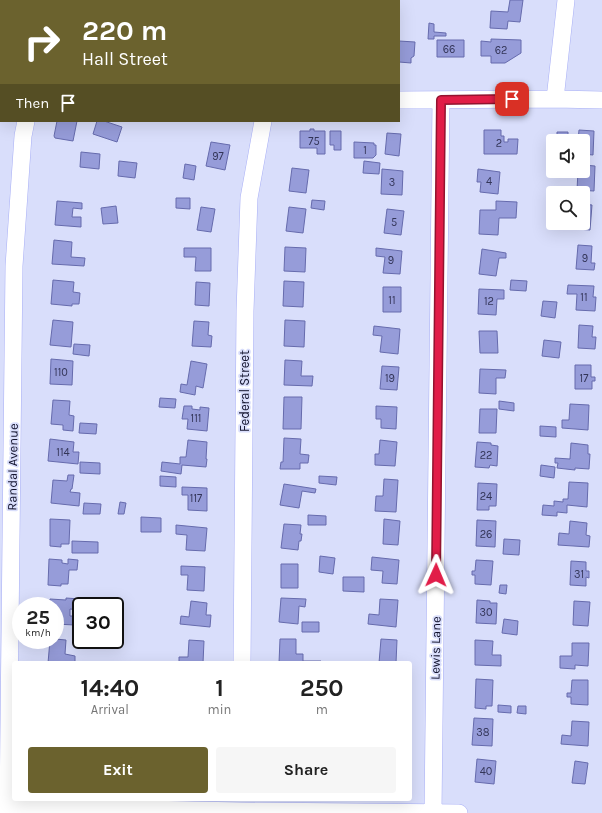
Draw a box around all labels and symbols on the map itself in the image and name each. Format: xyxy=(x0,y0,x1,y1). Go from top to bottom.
house number: 66 xyxy=(443,43,455,56)
house number: 62 xyxy=(495,44,507,57)
pin xyxy=(495,82,529,116)
house number: 75 xyxy=(308,135,320,148)
house number: 2 xyxy=(496,137,502,150)
house number: 1 xyxy=(363,144,367,157)
house number: 97 xyxy=(212,150,224,163)
house number: 4 xyxy=(486,175,492,188)
house number: 3 xyxy=(389,176,395,189)
house number: 5 xyxy=(391,216,397,229)
house number: 9 xyxy=(582,252,588,265)
house number: 9 xyxy=(388,254,394,267)
house number: 11 xyxy=(580,291,588,304)
house number: 11 xyxy=(388,294,396,307)
house number: 12 xyxy=(484,295,494,308)
street label: Federal Street xyxy=(237,350,252,432)
house number: 110 xyxy=(54,366,68,379)
house number: 19 xyxy=(385,372,395,385)
house number: 17 xyxy=(580,372,588,385)
house number: 111 xyxy=(191,412,201,425)
street label: Randal Avenue xyxy=(4,423,21,511)
house number: 114 xyxy=(56,446,70,459)
house number: 22 xyxy=(480,449,492,462)
house number: 24 xyxy=(480,490,492,503)
house number: 117 xyxy=(190,492,202,505)
house number: 26 xyxy=(480,528,492,541)
position arrow xyxy=(415,554,457,596)
house number: 31 xyxy=(574,568,584,581)
speed limit sign: 30 xyxy=(72,597,124,649)
house number: 30 xyxy=(479,606,493,619)
street label: Lewis Lane xyxy=(427,616,444,680)
house number: 38 xyxy=(476,726,490,739)
house number: 40 xyxy=(480,765,492,778)

